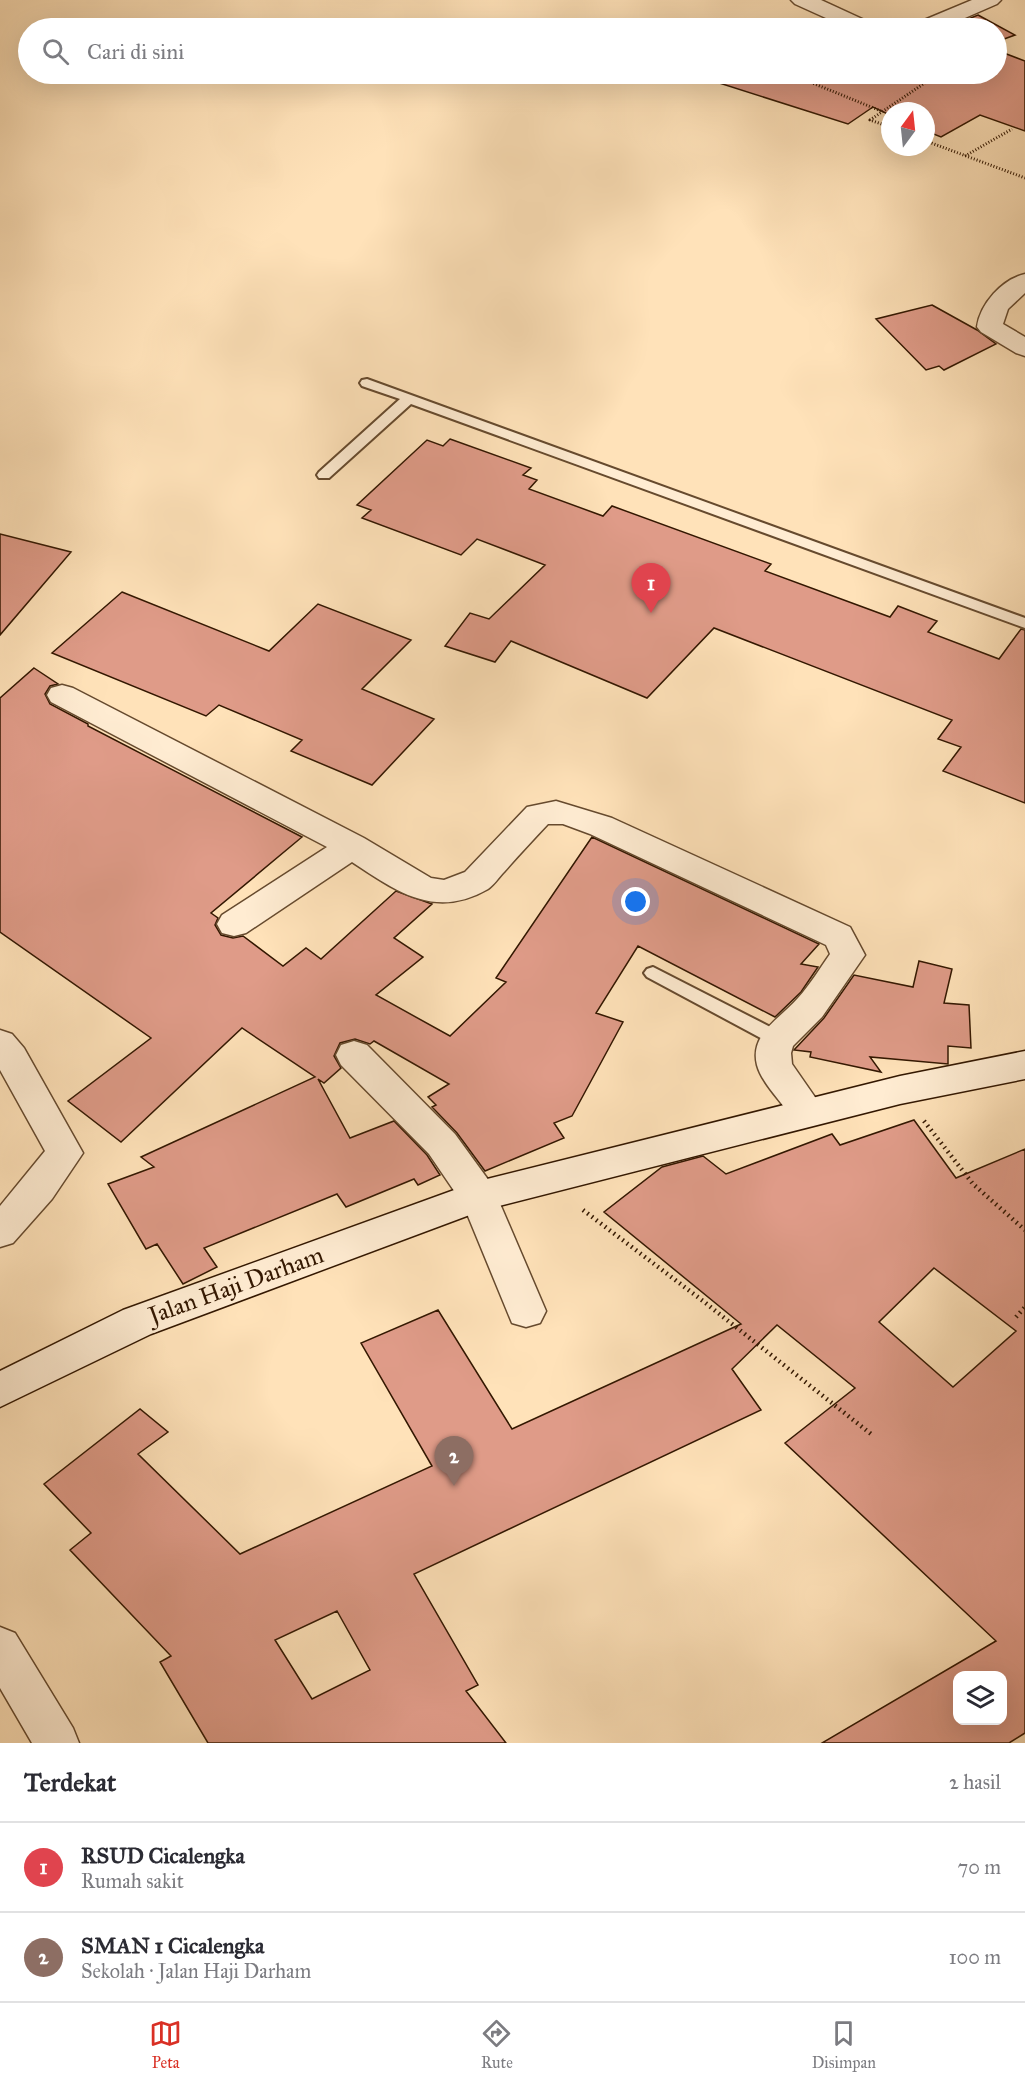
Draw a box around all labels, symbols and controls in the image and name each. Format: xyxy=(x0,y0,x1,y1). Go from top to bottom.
search box xyxy=(18,18,1007,84)
icon: search xyxy=(39,35,72,68)
text: Cari di sini xyxy=(87,38,184,65)
north arrow xyxy=(881,102,935,156)
pin: 1 xyxy=(632,564,670,613)
your location xyxy=(621,887,650,916)
street label: Jalan Haji Darham xyxy=(142,1239,328,1332)
pin: 2 xyxy=(434,1436,474,1486)
map controls xyxy=(953,1671,1007,1725)
button: layers xyxy=(953,1671,1007,1725)
text: Terdekat xyxy=(24,1766,116,1798)
text: 2 hasil xyxy=(949,1770,1001,1794)
text: RSUD Cicalengka xyxy=(81,1842,245,1869)
text: 1 xyxy=(40,1855,47,1879)
text: 70 m xyxy=(958,1855,1001,1879)
text: Rumah sakit xyxy=(81,1869,184,1893)
text: SMAN 1 Cicalengka xyxy=(81,1932,264,1959)
text: 2 xyxy=(39,1945,48,1969)
text: 100 m xyxy=(949,1945,1001,1969)
text: Sekolah · Jalan Haji Darham xyxy=(81,1959,311,1983)
tab: Peta xyxy=(149,2017,182,2072)
tab: Rute xyxy=(480,2017,513,2072)
tab: Disimpan xyxy=(812,2017,876,2072)

